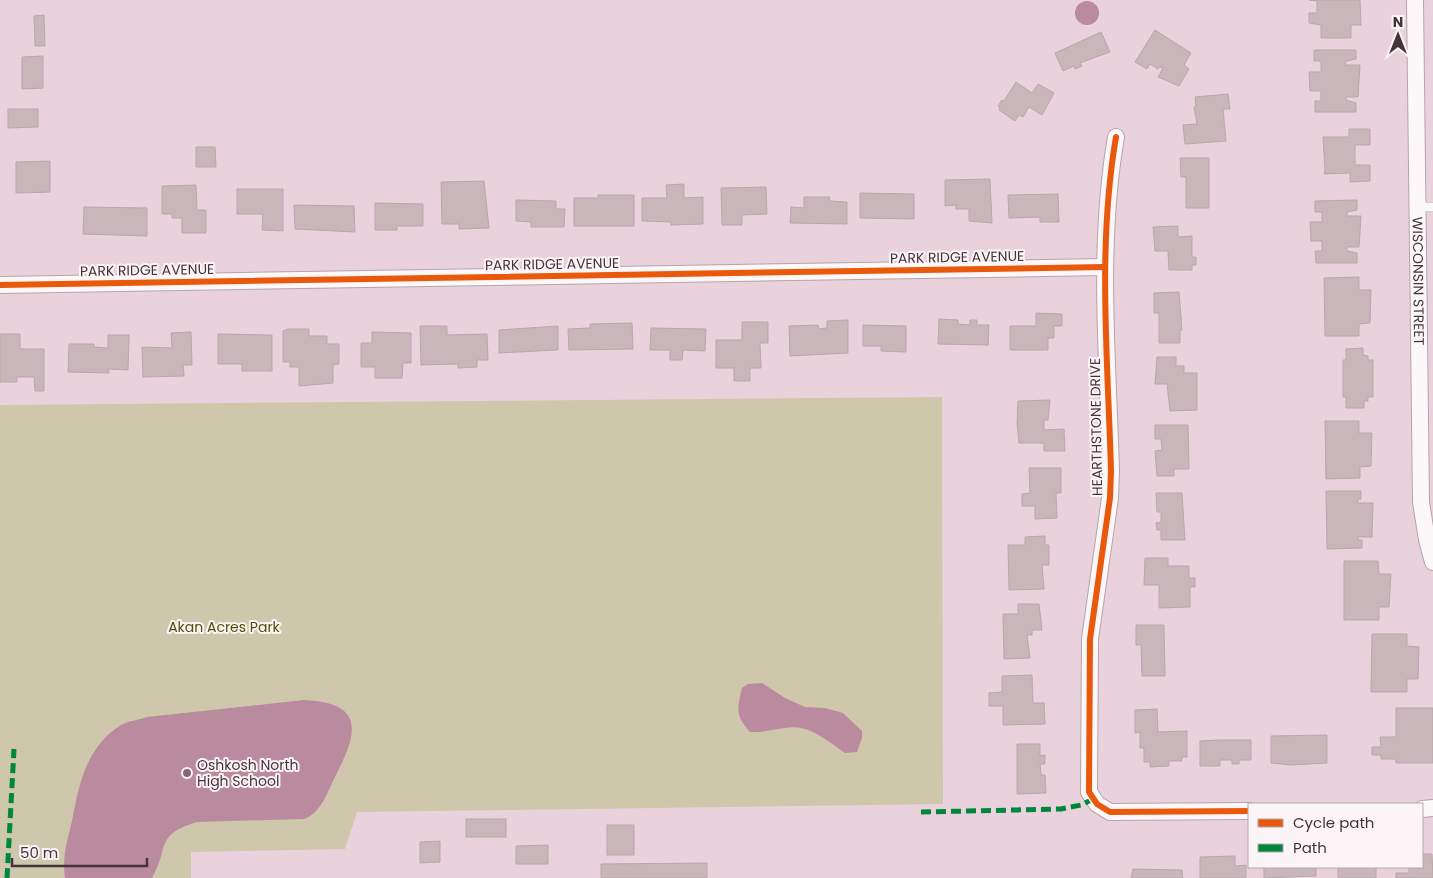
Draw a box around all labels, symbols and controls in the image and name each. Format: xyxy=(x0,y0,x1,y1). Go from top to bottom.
north arrow xyxy=(1373,10,1423,60)
text: N xyxy=(1393,12,1403,32)
street label: WISCONSIN STREET xyxy=(1408,217,1429,346)
street label: PARK RIDGE AVENUE xyxy=(890,246,1024,268)
street label: PARK RIDGE AVENUE xyxy=(485,253,619,275)
street label: PARK RIDGE AVENUE xyxy=(80,259,214,281)
street label: HEARTHSTONE DRIVE xyxy=(1085,358,1107,496)
park label: Akan Acres Park xyxy=(168,617,281,637)
place label: Oshkosh North High School xyxy=(197,755,299,791)
marker: Oshkosh North High School xyxy=(181,767,193,779)
legend xyxy=(1248,803,1423,868)
text: Cycle path xyxy=(1293,812,1374,833)
scale bar xyxy=(12,836,148,868)
text: Path xyxy=(1293,837,1327,858)
text: 50 m xyxy=(20,842,58,863)

